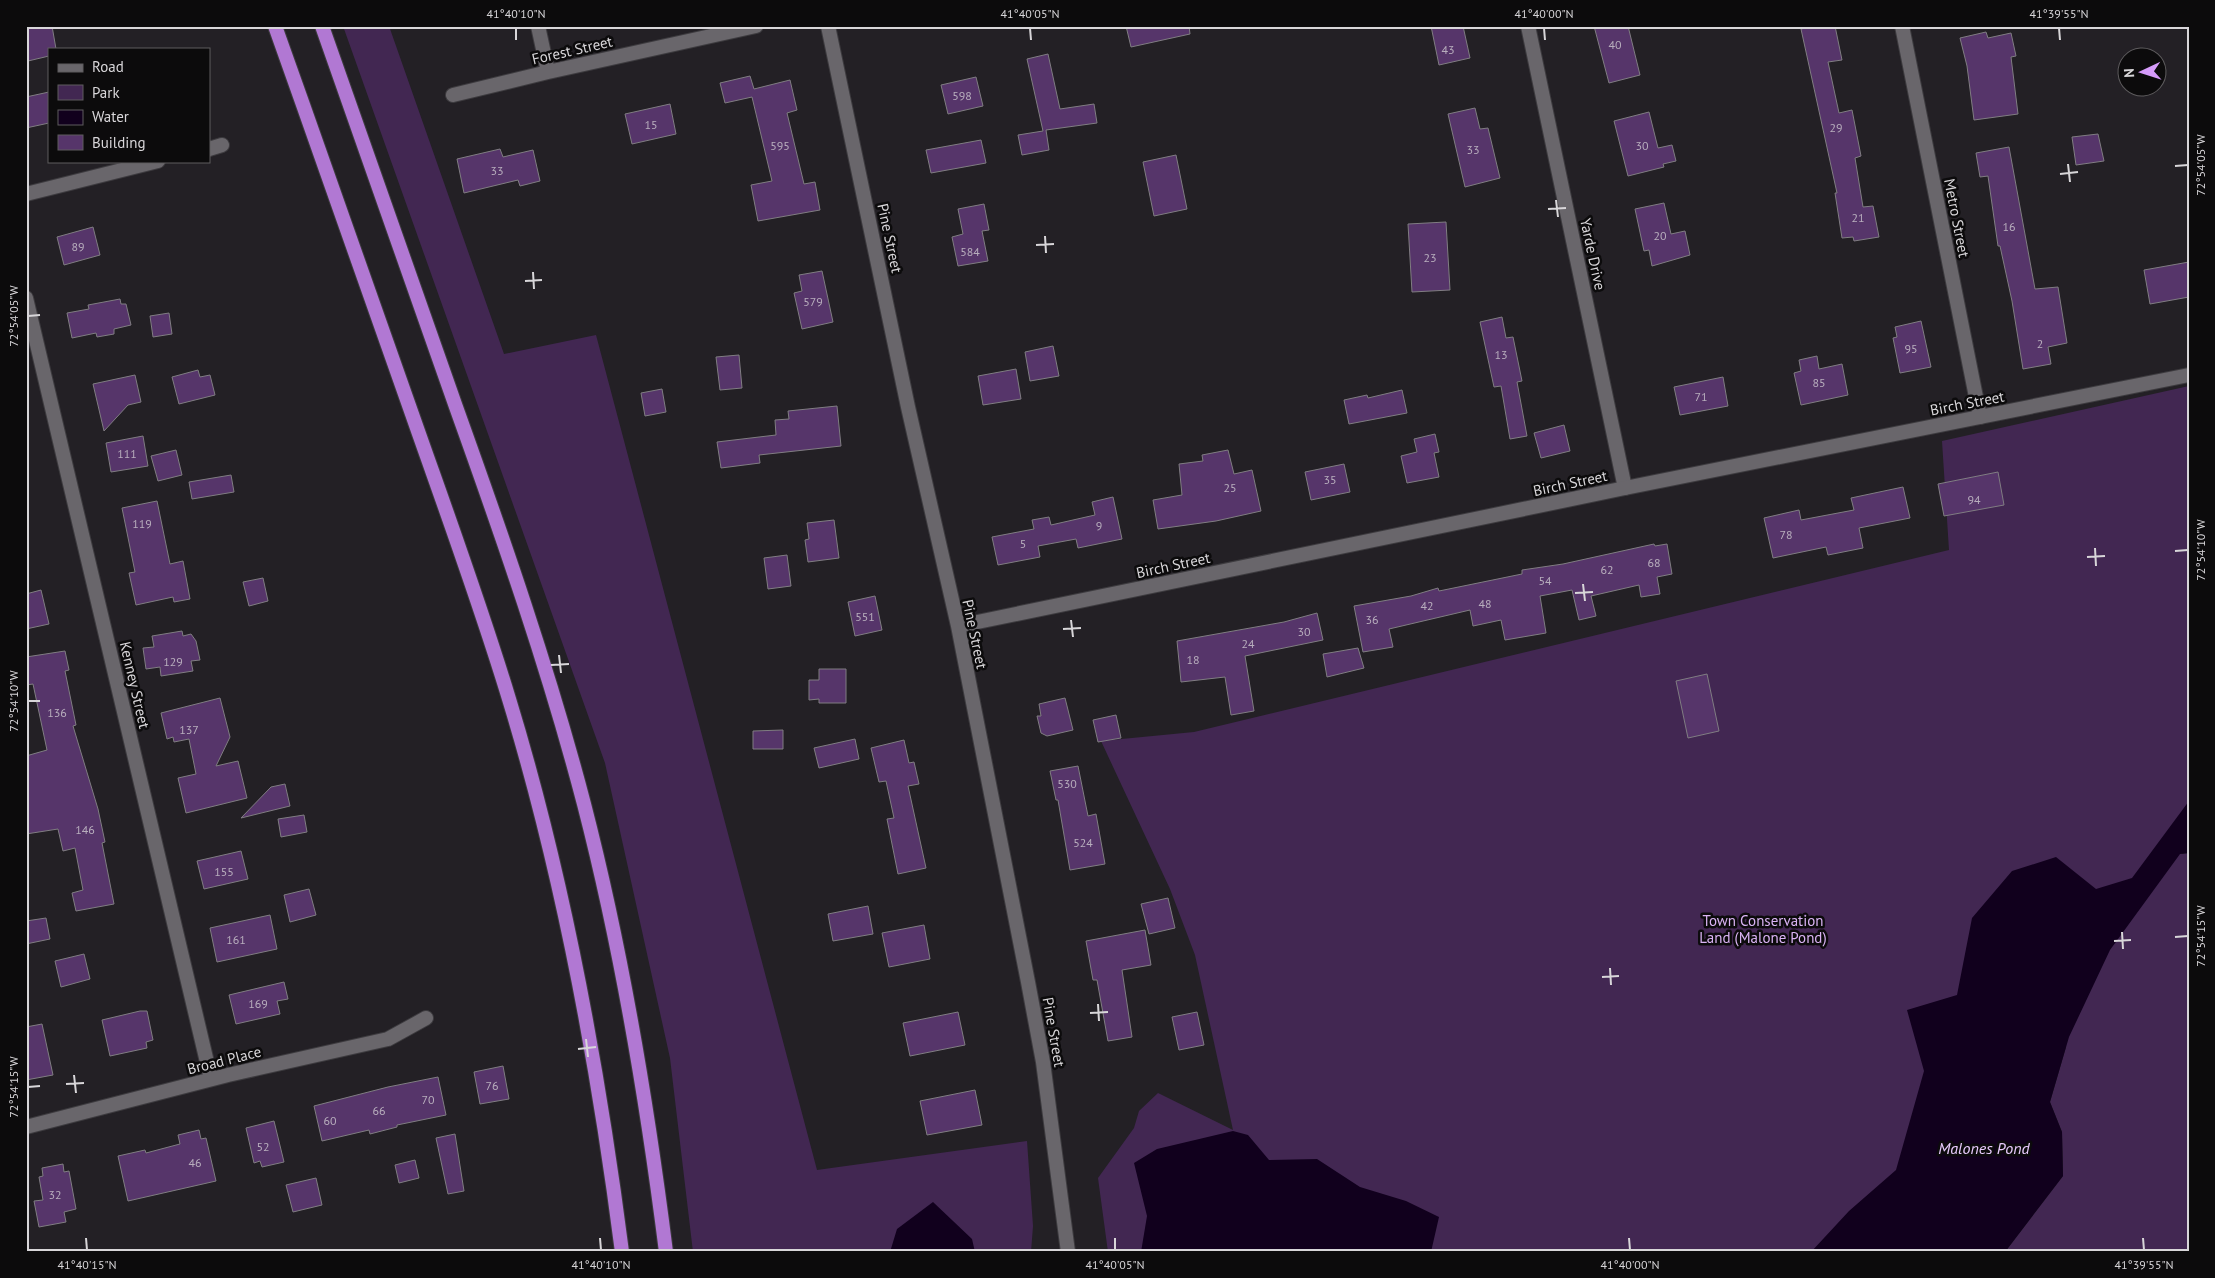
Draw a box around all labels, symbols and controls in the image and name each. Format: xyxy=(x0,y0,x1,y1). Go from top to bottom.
text: 41°40'10"N xyxy=(486,6,546,21)
text: 41°40'05"N xyxy=(1000,6,1060,21)
text: 41°40'00"N xyxy=(1514,6,1574,21)
text: 41°39'55"N xyxy=(2029,6,2089,21)
street label: Forest Street xyxy=(530,31,614,69)
house number: 40 xyxy=(1608,37,1622,52)
house number: 43 xyxy=(1441,42,1455,57)
legend xyxy=(48,48,210,162)
north arrow xyxy=(2118,48,2168,98)
text: Road xyxy=(92,57,124,76)
text: N xyxy=(2120,68,2138,78)
text: Park xyxy=(92,83,120,102)
house number: 598 xyxy=(952,88,972,103)
text: Water xyxy=(92,107,129,126)
house number: 15 xyxy=(644,117,658,132)
house number: 29 xyxy=(1829,120,1843,135)
text: Building xyxy=(92,133,146,152)
text: 72°54'05"W xyxy=(2193,134,2208,196)
house number: 595 xyxy=(770,138,790,153)
house number: 30 xyxy=(1635,138,1649,153)
house number: 33 xyxy=(1466,142,1480,157)
house number: 33 xyxy=(490,163,504,178)
street label: Metro Street xyxy=(1940,177,1974,259)
street label: Pine Street xyxy=(873,202,907,274)
house number: 21 xyxy=(1851,210,1865,225)
street label: Yarde Drive xyxy=(1576,216,1610,292)
house number: 16 xyxy=(2002,219,2016,234)
house number: 20 xyxy=(1653,228,1667,243)
house number: 89 xyxy=(71,239,85,254)
house number: 584 xyxy=(960,244,980,259)
house number: 23 xyxy=(1423,250,1437,265)
text: 72°54'05"W xyxy=(6,285,21,347)
house number: 579 xyxy=(803,294,823,309)
house number: 2 xyxy=(2037,336,2043,351)
house number: 95 xyxy=(1904,341,1918,356)
house number: 13 xyxy=(1494,347,1508,362)
house number: 85 xyxy=(1812,375,1826,390)
street label: Birch Street xyxy=(1928,387,2006,419)
house number: 71 xyxy=(1694,389,1708,404)
house number: 111 xyxy=(117,446,137,461)
street label: Birch Street xyxy=(1531,466,1609,500)
house number: 35 xyxy=(1323,472,1337,487)
house number: 25 xyxy=(1223,480,1237,495)
house number: 94 xyxy=(1967,492,1981,507)
house number: 119 xyxy=(132,516,152,531)
house number: 9 xyxy=(1096,518,1102,533)
text: 72°54'10"W xyxy=(2193,519,2208,581)
house number: 78 xyxy=(1779,527,1793,542)
house number: 5 xyxy=(1020,536,1026,551)
street label: Birch Street xyxy=(1134,548,1212,582)
house number: 68 xyxy=(1647,555,1661,570)
house number: 62 xyxy=(1600,562,1614,577)
house number: 54 xyxy=(1538,573,1552,588)
house number: 48 xyxy=(1478,596,1492,611)
street label: Pine Street xyxy=(958,598,992,670)
house number: 42 xyxy=(1420,598,1434,613)
house number: 551 xyxy=(855,609,875,624)
house number: 36 xyxy=(1365,612,1379,627)
house number: 30 xyxy=(1297,624,1311,639)
house number: 24 xyxy=(1241,636,1255,651)
street label: Kenney Street xyxy=(116,640,154,730)
house number: 18 xyxy=(1186,652,1200,667)
house number: 129 xyxy=(163,654,183,669)
text: 72°54'10"W xyxy=(6,670,21,732)
house number: 136 xyxy=(47,705,67,720)
house number: 137 xyxy=(179,722,199,737)
house number: 530 xyxy=(1057,776,1077,791)
house number: 146 xyxy=(75,822,95,837)
house number: 524 xyxy=(1073,835,1093,850)
house number: 155 xyxy=(214,864,234,879)
text: 72°54'15"W xyxy=(2193,905,2208,967)
park label: Town Conservation Land (Malone Pond) xyxy=(1699,911,1827,947)
house number: 161 xyxy=(226,932,246,947)
house number: 169 xyxy=(248,996,268,1011)
street label: Pine Street xyxy=(1039,996,1069,1068)
street label: Broad Place xyxy=(185,1042,263,1078)
text: 72°54'15"W xyxy=(6,1056,21,1118)
house number: 76 xyxy=(485,1078,499,1093)
house number: 70 xyxy=(421,1092,435,1107)
house number: 66 xyxy=(372,1103,386,1118)
house number: 60 xyxy=(323,1113,337,1128)
water label: Malones Pond xyxy=(1938,1138,2031,1158)
house number: 52 xyxy=(256,1139,270,1154)
house number: 46 xyxy=(188,1155,202,1170)
house number: 32 xyxy=(48,1187,62,1202)
text: 41°40'15"N xyxy=(57,1257,117,1272)
text: 41°40'10"N xyxy=(571,1257,631,1272)
text: 41°40'05"N xyxy=(1085,1257,1145,1272)
text: 41°40'00"N xyxy=(1600,1257,1660,1272)
text: 41°39'55"N xyxy=(2114,1257,2174,1272)

